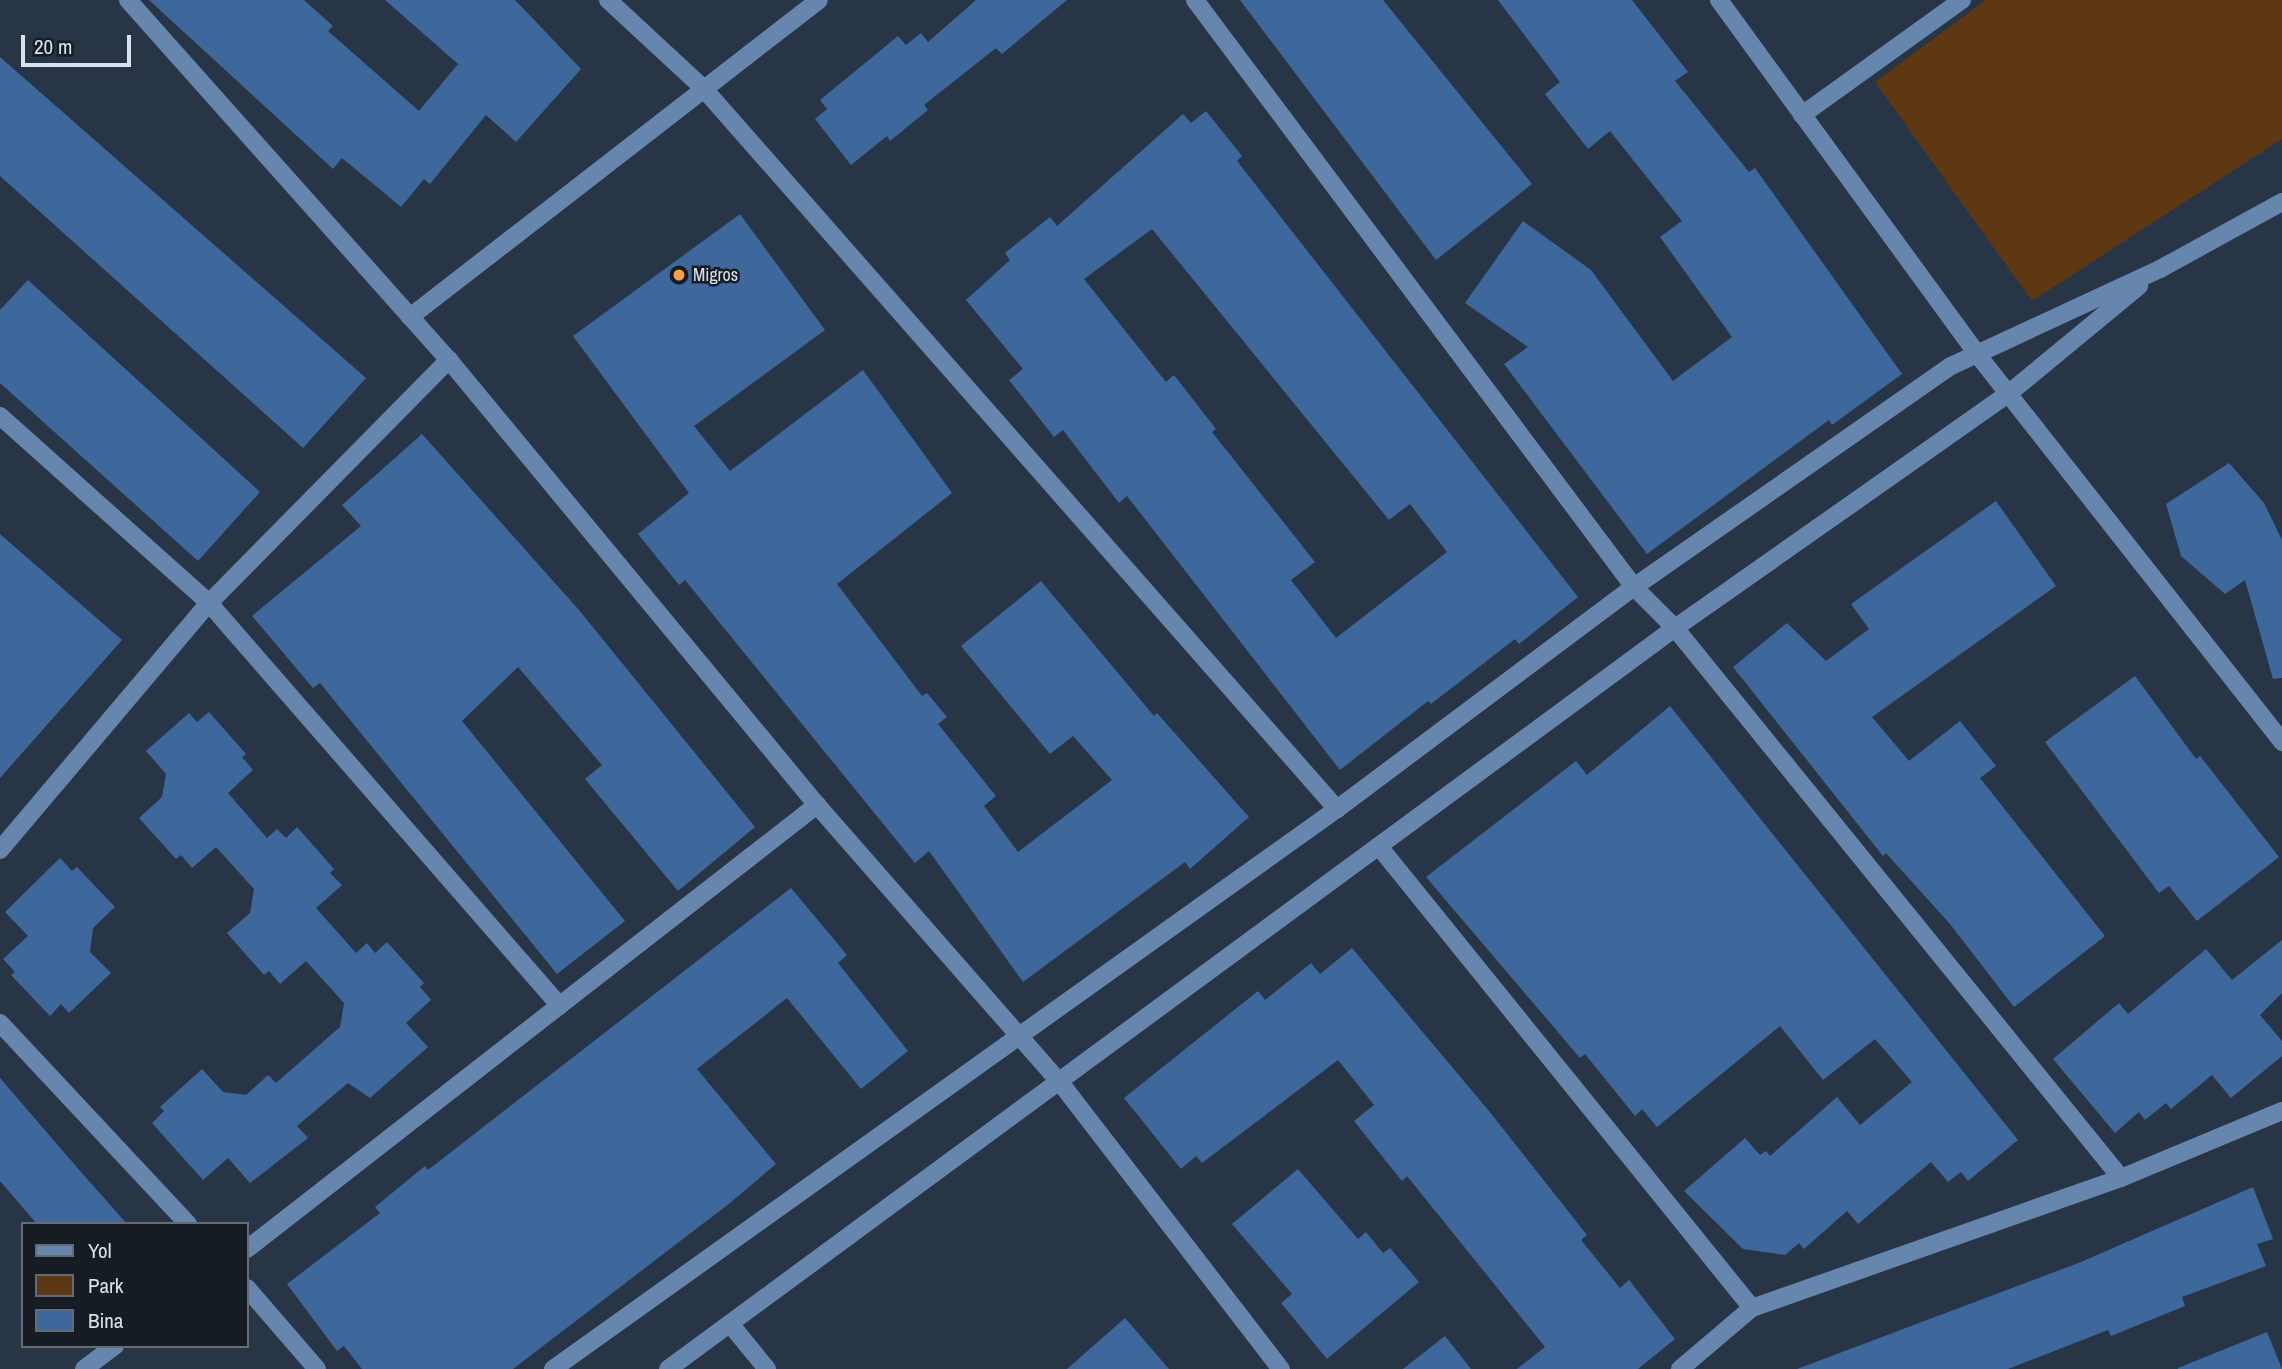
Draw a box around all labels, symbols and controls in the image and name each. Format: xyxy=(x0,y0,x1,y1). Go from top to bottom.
scale bar xyxy=(24,21,135,65)
text: 20 m xyxy=(34,32,72,61)
place label: Migros xyxy=(693,264,738,286)
marker: Migros xyxy=(671,267,687,283)
legend xyxy=(21,1222,248,1348)
text: Yol xyxy=(88,1236,112,1265)
text: Park xyxy=(88,1271,123,1300)
text: Bina xyxy=(88,1306,123,1335)

